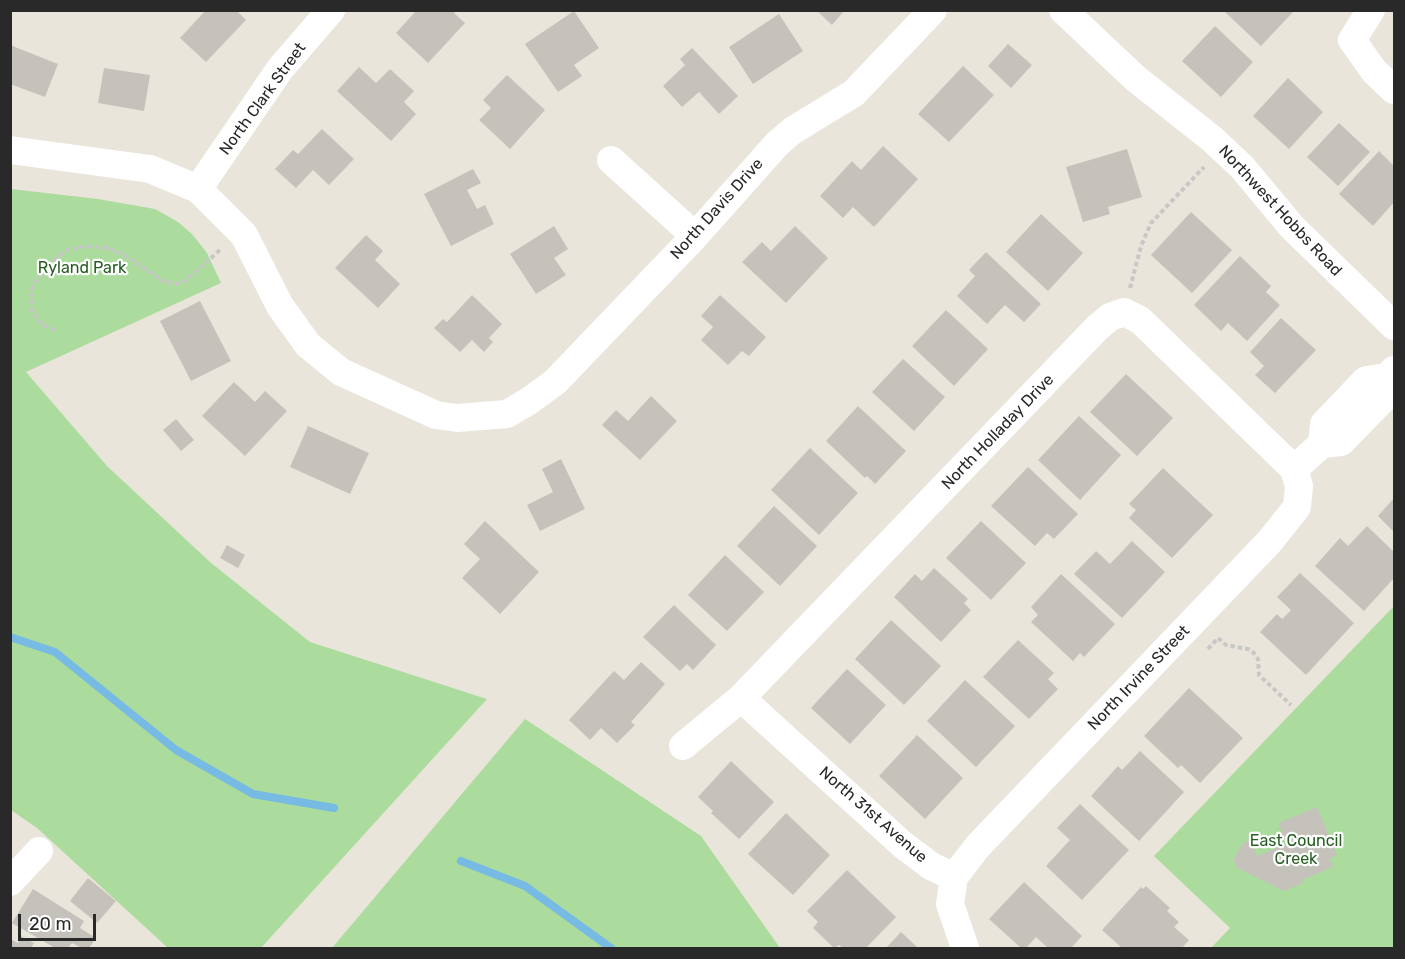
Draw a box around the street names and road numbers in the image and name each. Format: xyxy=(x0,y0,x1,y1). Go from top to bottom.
street label: North Clark Street xyxy=(216,39,310,159)
street label: Northwest Hobbs Road xyxy=(1214,142,1346,280)
street label: North Davis Drive xyxy=(667,155,767,263)
street label: North Holladay Drive xyxy=(938,370,1058,494)
street label: North Irvine Street xyxy=(1084,622,1194,734)
street label: North 31st Avenue xyxy=(815,763,931,867)

